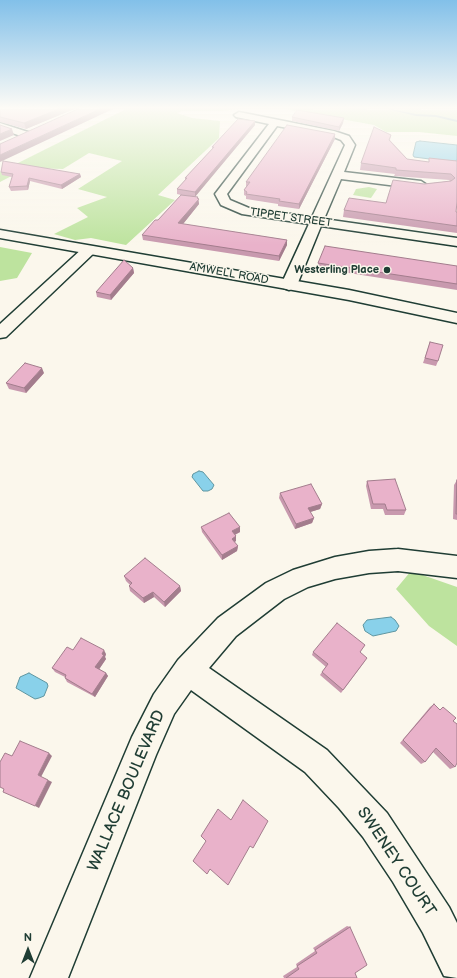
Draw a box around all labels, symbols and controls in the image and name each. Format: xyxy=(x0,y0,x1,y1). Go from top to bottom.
street label: TIPPET STREET xyxy=(249,206,333,230)
street label: AMWELL ROAD xyxy=(189,261,269,287)
place label: Westerling Place xyxy=(294,263,379,277)
marker: Westerling Place xyxy=(382,265,392,275)
street label: WALLACE BOULEVARD xyxy=(84,708,170,874)
street label: SWENEY COURT xyxy=(352,804,440,920)
north arrow xyxy=(8,930,48,970)
text: N xyxy=(24,931,32,944)

